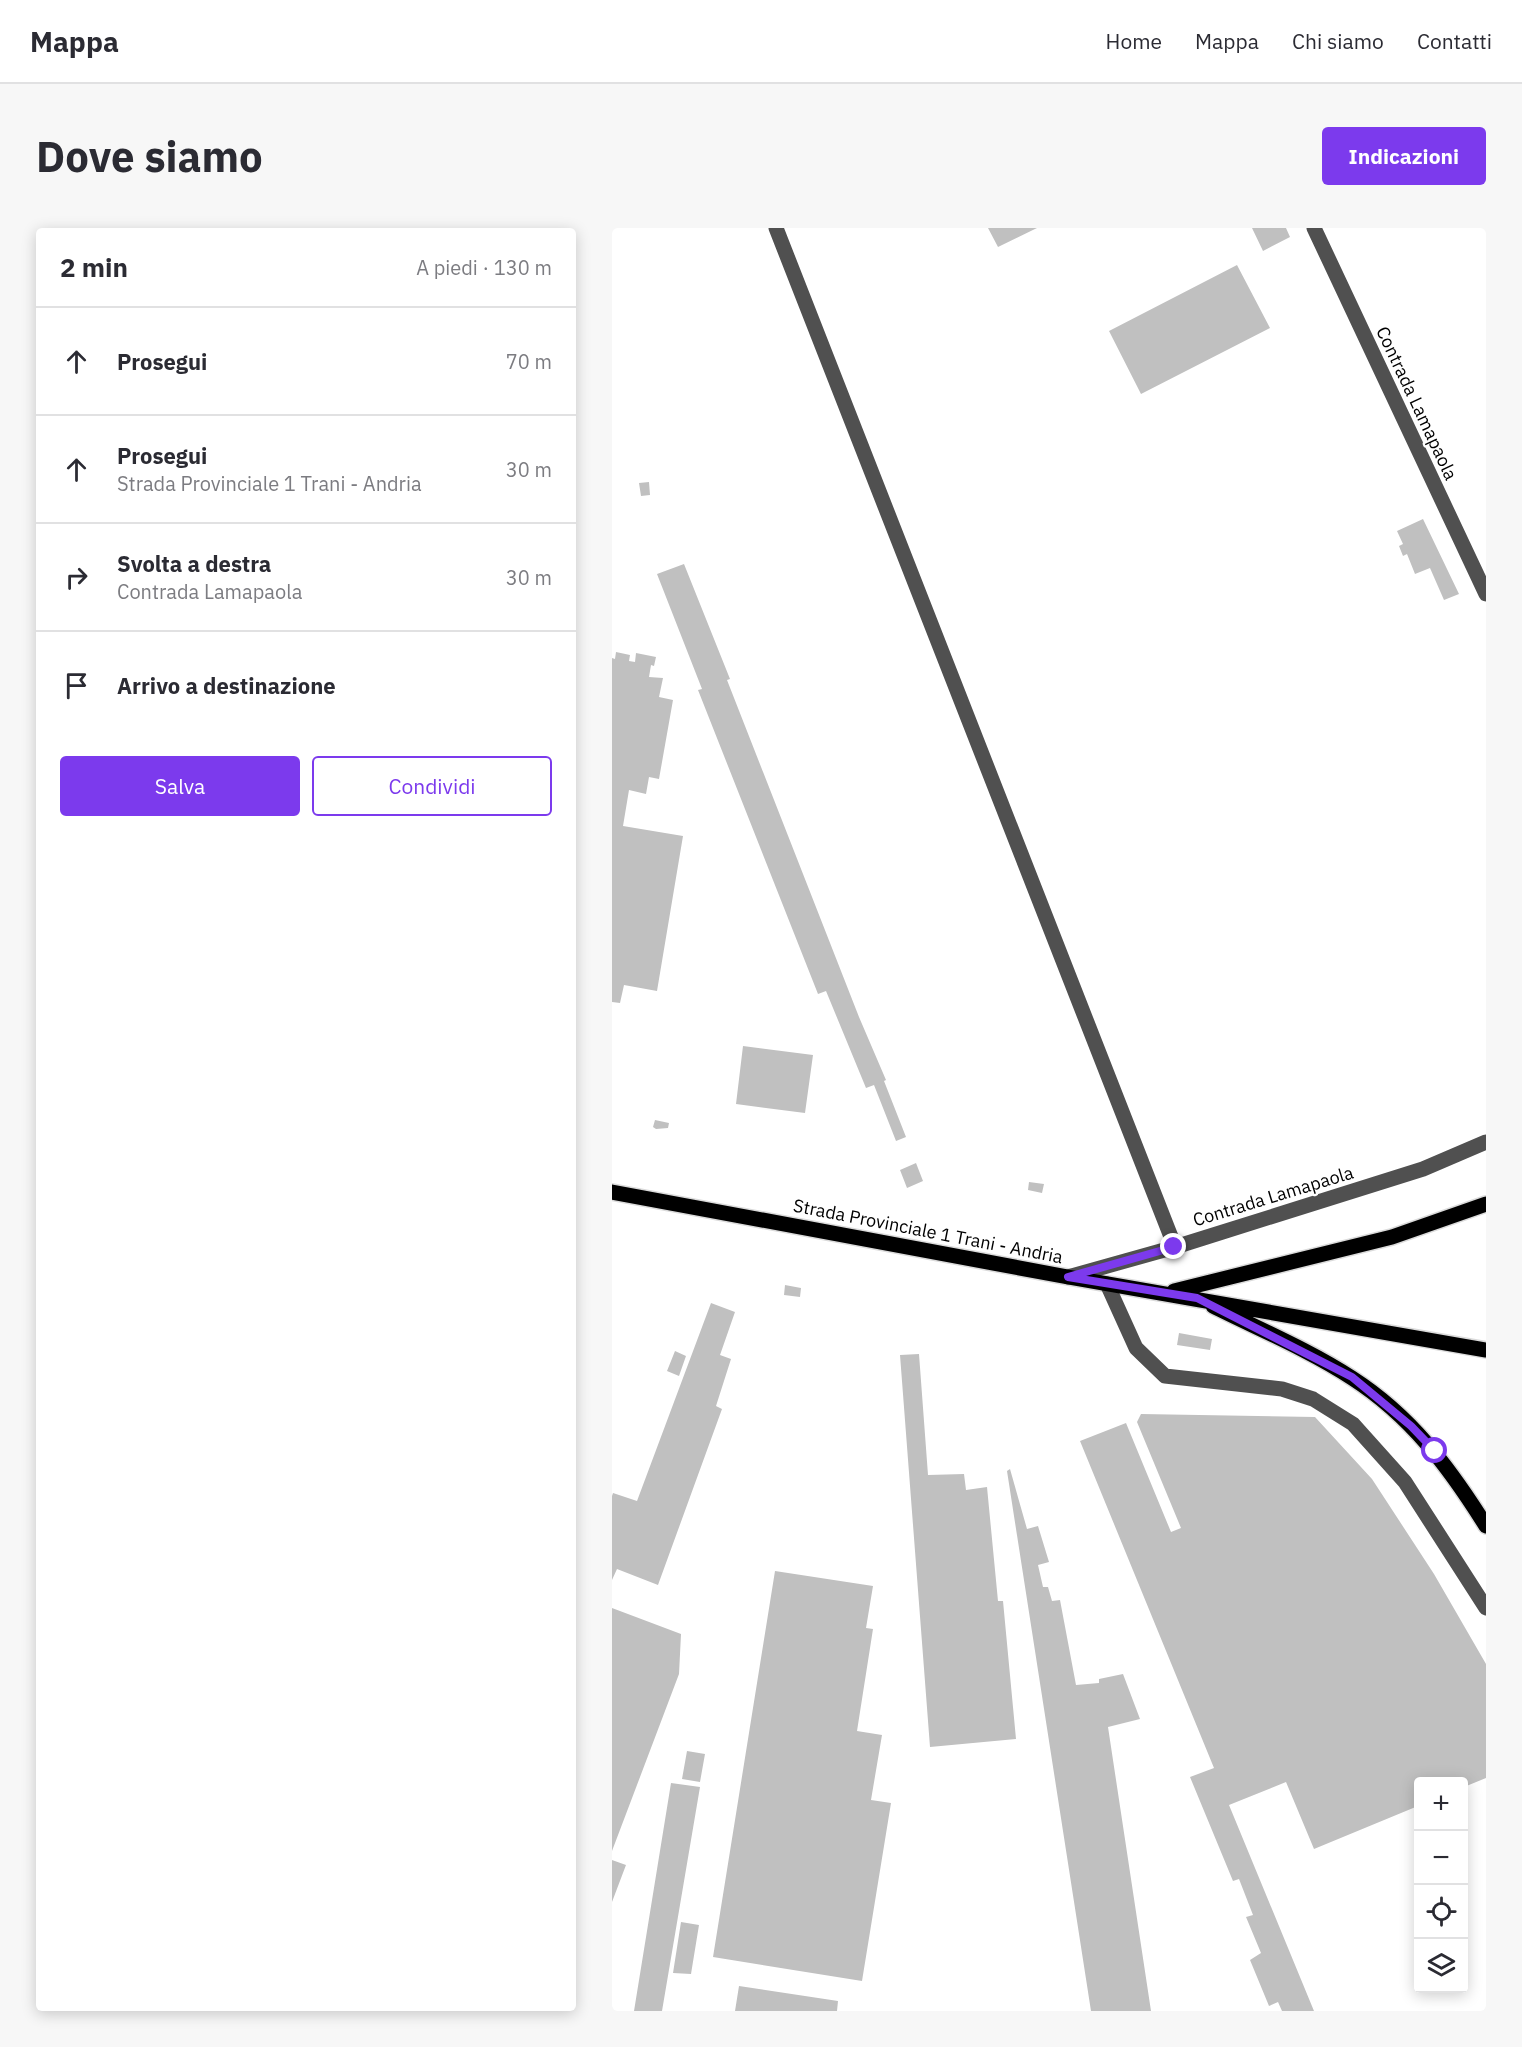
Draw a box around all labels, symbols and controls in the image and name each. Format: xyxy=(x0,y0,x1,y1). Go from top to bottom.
text: Mappa xyxy=(30,23,119,60)
text: Home xyxy=(1106,27,1162,55)
text: Mappa xyxy=(1195,27,1259,55)
text: Chi siamo xyxy=(1292,27,1384,55)
text: Contatti xyxy=(1417,27,1492,55)
button: Indicazioni xyxy=(1322,127,1486,185)
text: Dove siamo xyxy=(36,129,263,184)
text: 2 min xyxy=(60,250,128,284)
text: A piedi · 130 m xyxy=(416,254,552,281)
street label: Contrada Lamapaola xyxy=(1371,323,1463,484)
icon: ahead xyxy=(60,345,93,378)
text: Prosegui xyxy=(117,347,207,376)
text: 70 m xyxy=(506,348,552,375)
text: Prosegui xyxy=(117,441,207,470)
icon: ahead xyxy=(60,453,93,486)
text: 30 m xyxy=(506,456,552,483)
text: Strada Provinciale 1 Trani - Andria xyxy=(117,470,422,497)
text: Svolta a destra xyxy=(117,549,271,578)
icon: right xyxy=(60,561,93,594)
text: 30 m xyxy=(506,564,552,591)
text: Contrada Lamapaola xyxy=(117,578,302,605)
icon: arrive xyxy=(60,669,93,702)
text: Arrivo a destinazione xyxy=(117,671,336,700)
button: Salva xyxy=(60,756,300,816)
button: Condividi xyxy=(312,756,552,816)
street label: Contrada Lamapaola xyxy=(1190,1161,1356,1231)
street label: Strada Provinciale 1 Trani - Andria xyxy=(791,1194,1065,1269)
route end xyxy=(1160,1233,1186,1259)
route start xyxy=(1421,1437,1447,1463)
map controls xyxy=(1414,1777,1468,1993)
button: + xyxy=(1414,1777,1468,1831)
button: − xyxy=(1414,1831,1468,1885)
button: locate xyxy=(1414,1885,1468,1939)
button: layers xyxy=(1414,1939,1468,1993)

